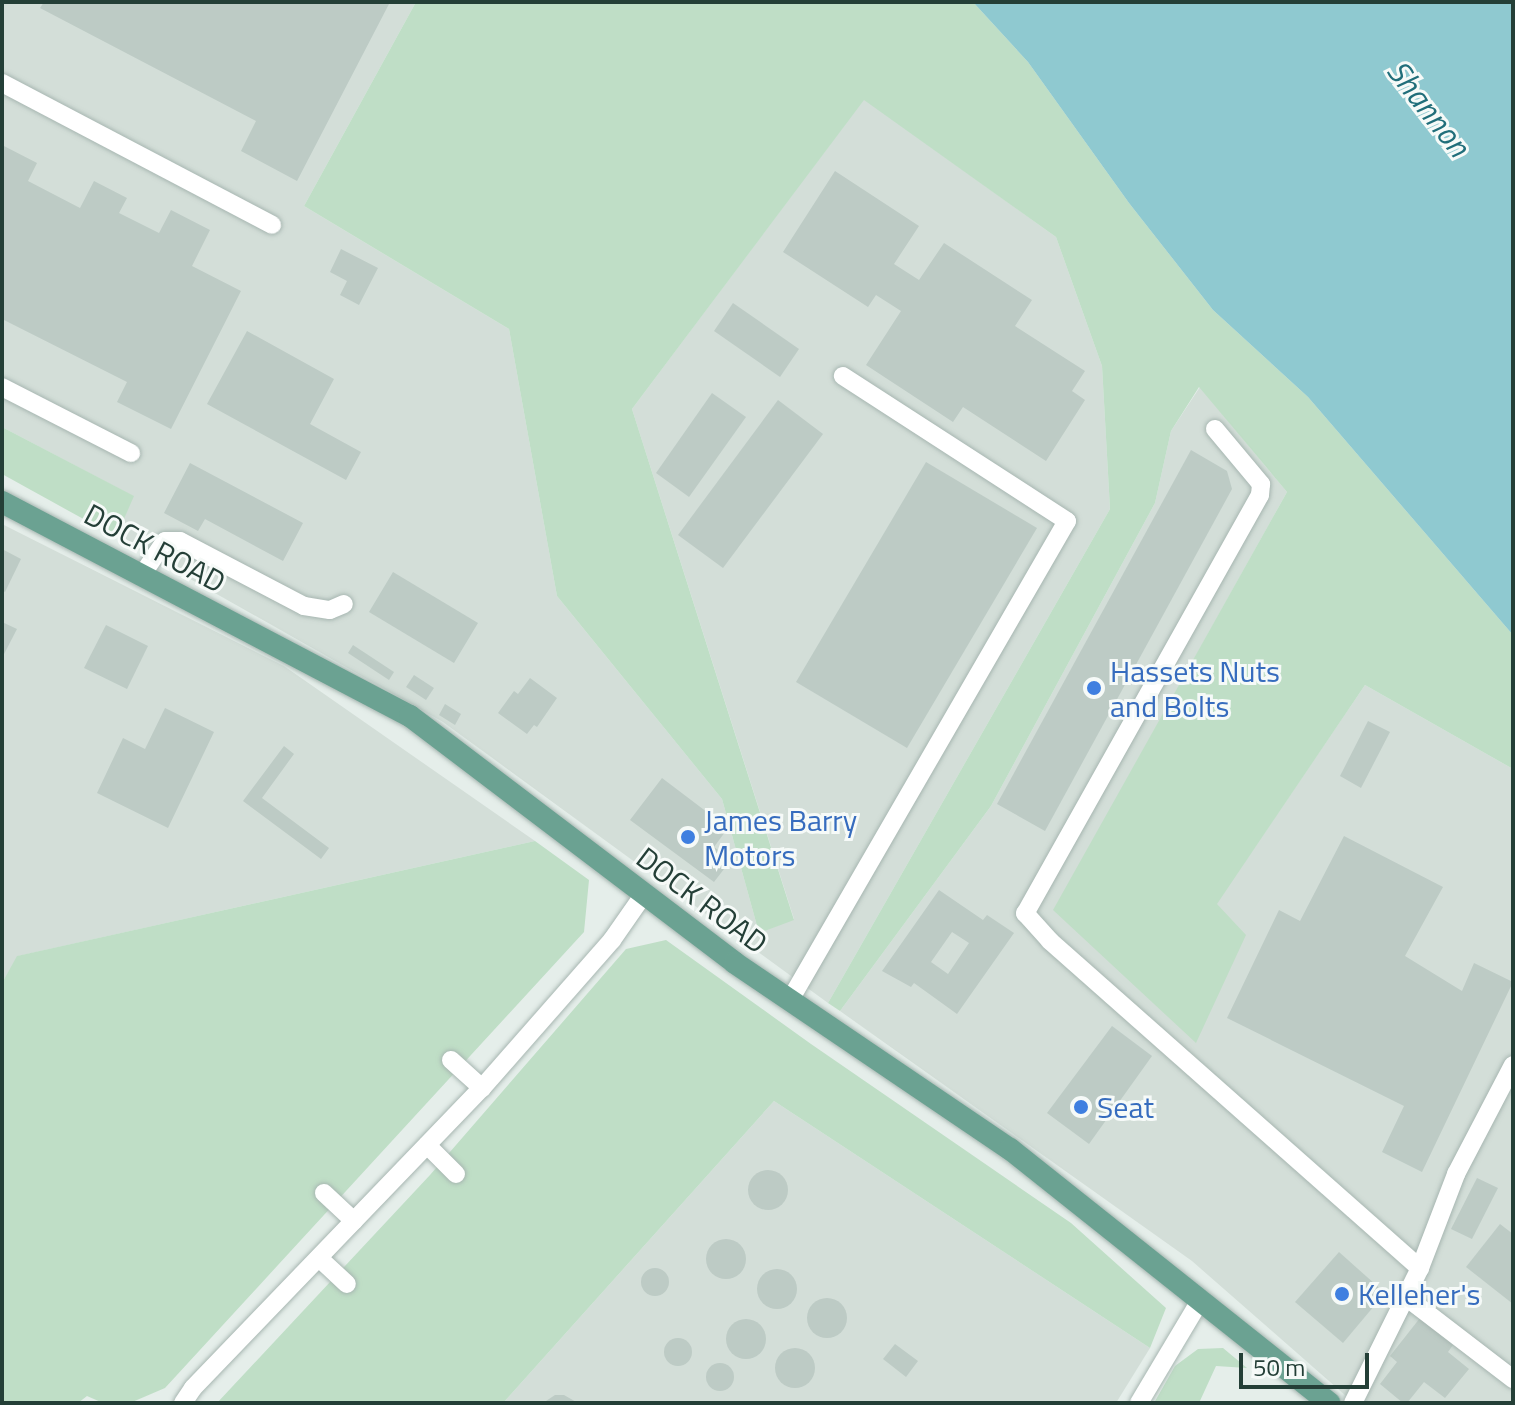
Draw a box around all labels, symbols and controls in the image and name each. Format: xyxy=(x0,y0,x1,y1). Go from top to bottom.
water label: Shannon xyxy=(1380,52,1478,164)
street label: DOCK ROAD xyxy=(78,496,232,600)
place label: Hassets Nuts and Bolts xyxy=(1110,653,1280,724)
marker: Hassets Nuts and Bolts xyxy=(1085,679,1103,697)
place label: James Barry Motors xyxy=(704,802,857,872)
marker: James Barry Motors xyxy=(679,828,697,846)
street label: DOCK ROAD xyxy=(630,839,774,961)
place label: Seat xyxy=(1097,1089,1154,1125)
marker: Seat xyxy=(1072,1098,1090,1116)
place label: Kelleher's xyxy=(1358,1276,1480,1312)
marker: Kelleher's xyxy=(1333,1285,1351,1303)
scale bar xyxy=(1243,1337,1373,1387)
text: 50 m xyxy=(1253,1349,1305,1385)

